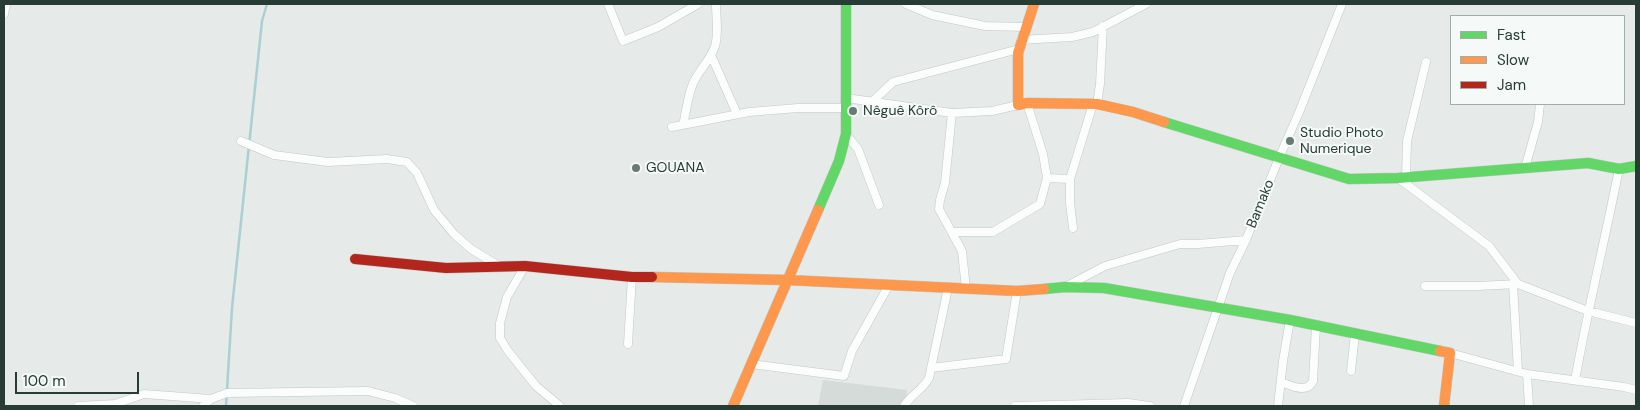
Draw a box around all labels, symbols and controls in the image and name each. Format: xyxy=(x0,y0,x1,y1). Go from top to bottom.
legend xyxy=(1450,15,1625,105)
text: Fast xyxy=(1497,25,1526,45)
text: Slow xyxy=(1497,50,1529,70)
text: Jam xyxy=(1497,75,1526,95)
place label: Nêguê Kôrô xyxy=(863,103,937,119)
marker: Nêguê Kôrô xyxy=(847,105,859,117)
place label: Studio Photo Numerique xyxy=(1300,125,1384,158)
marker: Studio Photo Numerique xyxy=(1284,135,1296,147)
place label: GOUANA xyxy=(646,160,704,176)
marker: GOUANA xyxy=(630,162,642,174)
street label: Bamako xyxy=(1244,177,1278,231)
scale bar xyxy=(18,362,141,394)
text: 100 m xyxy=(23,371,66,391)

